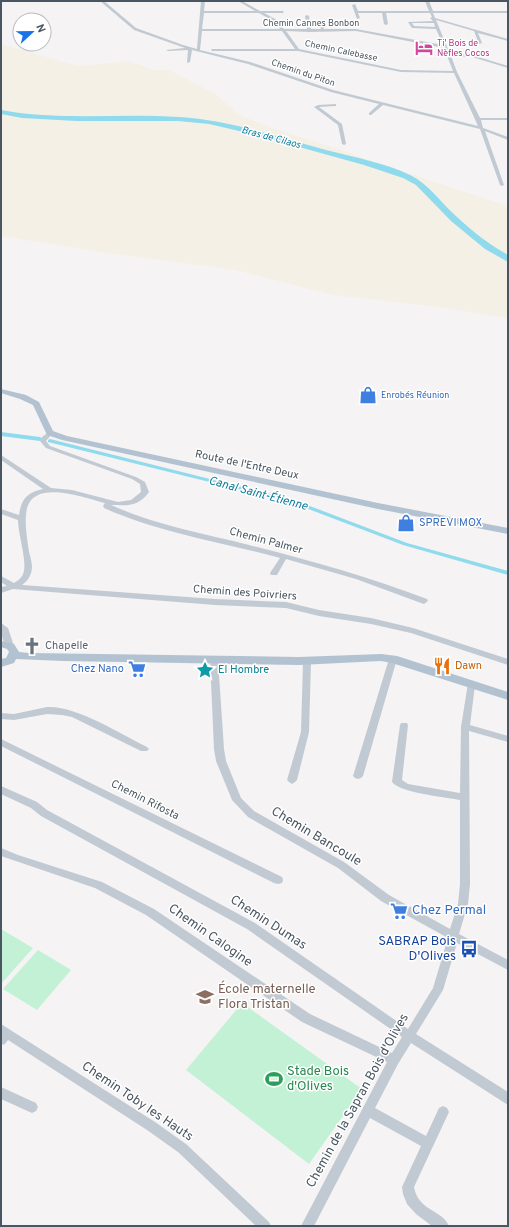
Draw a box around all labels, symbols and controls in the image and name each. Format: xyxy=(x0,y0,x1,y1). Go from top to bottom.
north arrow xyxy=(12,12,52,52)
street label: Chemin Cannes Bonbon xyxy=(263,18,359,29)
text: N xyxy=(32,22,48,35)
street label: Chemin Calebasse xyxy=(304,38,378,64)
hotel icon: Ti' Bois de Nèfles Cocos xyxy=(414,38,434,58)
place label: Ti' Bois de Nèfles Cocos xyxy=(437,38,489,59)
street label: Chemin du Piton xyxy=(270,57,336,89)
water label: Bras de Cilaos xyxy=(240,124,303,152)
shop icon: Enrobés Réunion xyxy=(358,385,378,405)
place label: Enrobés Réunion xyxy=(381,390,449,401)
street label: Route de l'Entre Deux xyxy=(194,447,301,483)
water label: Canal Saint-Étienne xyxy=(207,473,310,515)
shop icon: SPREVI MOX xyxy=(396,513,416,533)
place label: SPREVI MOX xyxy=(419,516,483,530)
street label: Chemin Palmer xyxy=(228,524,305,558)
street label: Chemin des Poivriers xyxy=(193,582,297,604)
church icon: Chapelle xyxy=(22,636,42,656)
place label: Chapelle xyxy=(45,639,88,653)
restaurant icon: Dawn xyxy=(432,656,452,676)
supermarket icon: Chez Nano xyxy=(127,659,147,679)
place label: Dawn xyxy=(455,659,482,673)
place icon: El Hombre xyxy=(195,660,215,680)
place label: Chez Nano xyxy=(71,662,124,676)
place label: El Hombre xyxy=(218,663,269,677)
street label: Chemin Rifosta xyxy=(108,777,182,823)
street label: Chemin Bancoule xyxy=(268,804,364,870)
street label: Chemin Dumas xyxy=(227,892,309,954)
street label: Chemin Calogine xyxy=(165,901,255,971)
supermarket icon: Chez Permal xyxy=(389,901,409,921)
place label: Chez Permal xyxy=(412,903,486,919)
place label: SABRAP Bois D'Olives xyxy=(378,934,456,965)
bus stop icon: SABRAP Bois D'Olives xyxy=(459,939,479,959)
place label: École maternelle Flora Tristan xyxy=(218,980,316,1013)
school or university icon: École maternelle Flora Tristan xyxy=(195,987,215,1007)
street label: Chemin de la Sapran Bois d'Olives xyxy=(303,1011,413,1191)
street label: Chemin Toby les Hauts xyxy=(78,1059,196,1145)
place label: Stade Bois d'Olives xyxy=(287,1064,349,1095)
sports icon: Stade Bois d'Olives xyxy=(264,1069,284,1089)

